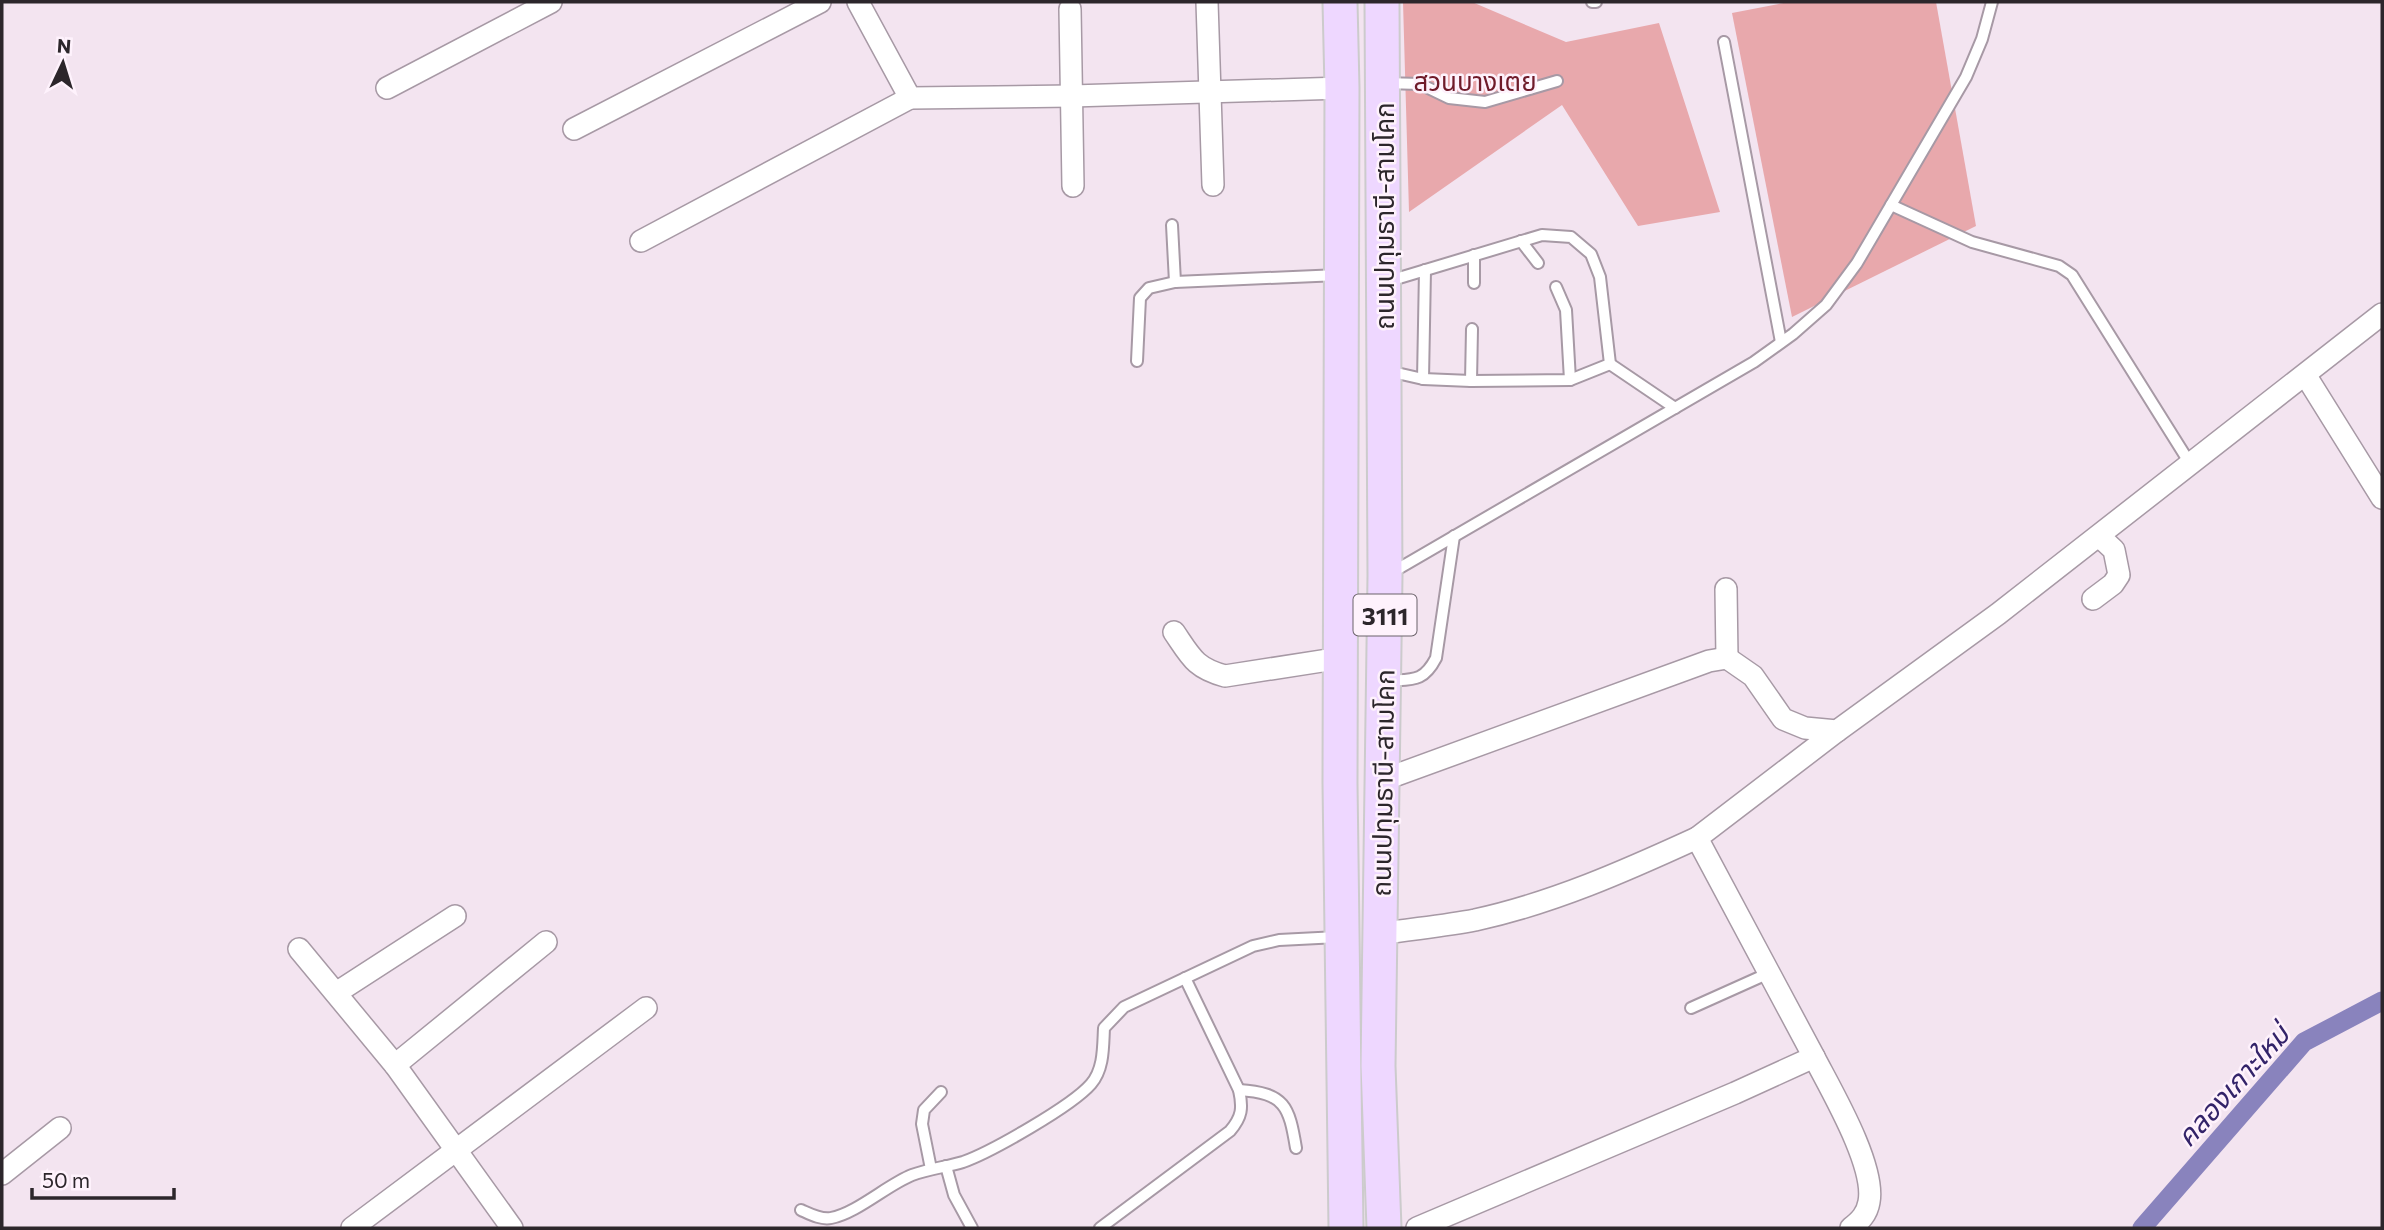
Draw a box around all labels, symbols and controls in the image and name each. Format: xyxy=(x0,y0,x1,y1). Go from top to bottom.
north arrow xyxy=(28,28,98,98)
text: N xyxy=(56,34,72,58)
park label: สวนบางเตย xyxy=(1413,65,1537,96)
street label: ถนนปทุมธานี-สามโคก xyxy=(1368,102,1401,330)
road number: 3111 xyxy=(1354,594,1416,636)
street label: ถนนปทุมธานี-สามโคก xyxy=(1365,669,1401,897)
water label: คลองเกาะใหม่ xyxy=(2169,1014,2298,1153)
scale bar xyxy=(32,1156,173,1200)
text: 50 m xyxy=(42,1167,90,1192)

